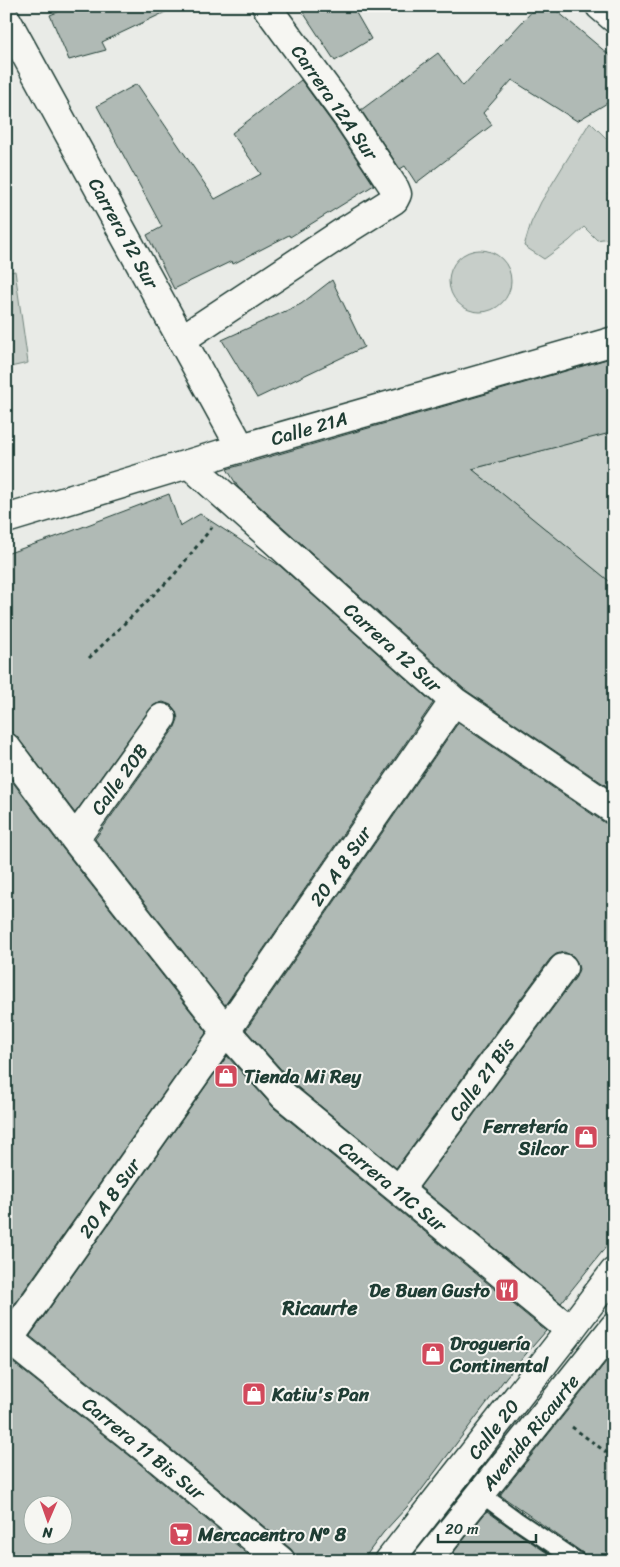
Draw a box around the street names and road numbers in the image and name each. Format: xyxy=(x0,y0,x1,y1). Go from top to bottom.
street label: Carrera 12A Sur xyxy=(282,37,388,168)
street label: Carrera 12 Sur xyxy=(79,171,168,296)
street label: Calle 21A xyxy=(267,402,351,455)
street label: Carrera 12 Sur xyxy=(336,594,450,702)
street label: Calle 20B xyxy=(82,736,157,822)
street label: 20 A 8 Sur xyxy=(301,818,381,913)
street label: Calle 21 Bis xyxy=(440,1030,523,1128)
street label: Carrera 11C Sur xyxy=(331,1132,455,1242)
street label: 20 A 8 Sur xyxy=(70,1150,150,1245)
street label: Avenida Ricaurte xyxy=(472,1366,588,1499)
street label: Carrera 11 Bis Sur xyxy=(75,1388,214,1510)
street label: Calle 20 xyxy=(459,1392,528,1467)

